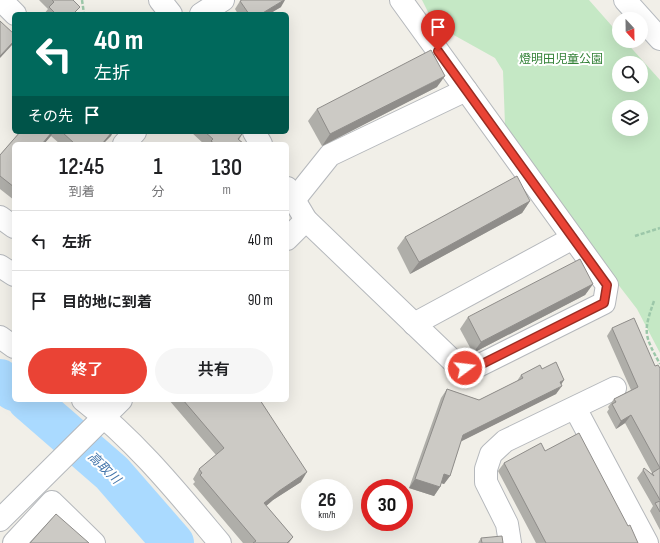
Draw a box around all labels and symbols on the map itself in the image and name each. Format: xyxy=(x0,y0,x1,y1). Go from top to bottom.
pin xyxy=(421,10,455,51)
north arrow xyxy=(612,12,648,48)
park label: 燈明田児童公園 xyxy=(519,52,603,67)
position arrow xyxy=(444,347,486,389)
water label: 高取川 xyxy=(84,449,125,489)
speed limit sign: 30 xyxy=(361,479,413,531)

